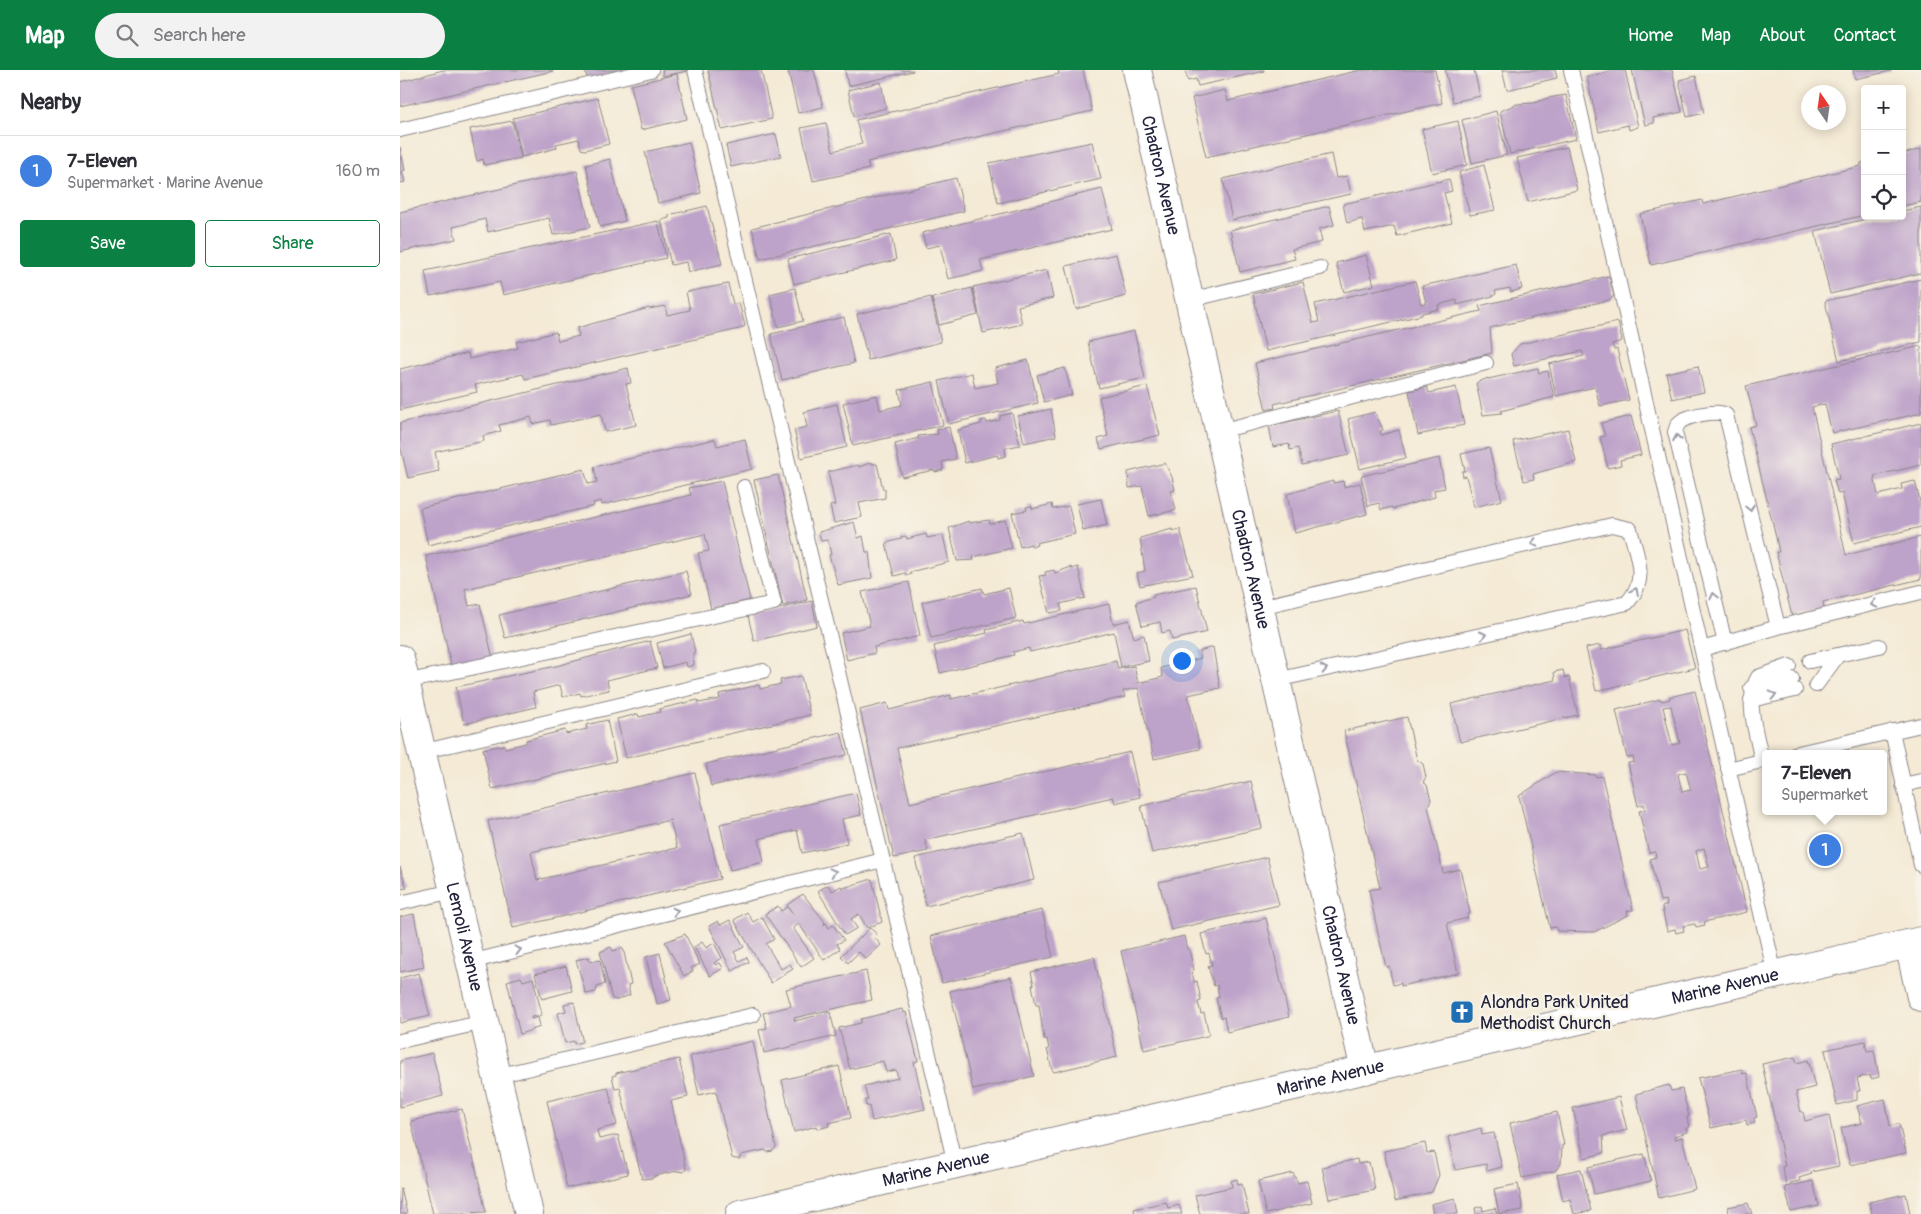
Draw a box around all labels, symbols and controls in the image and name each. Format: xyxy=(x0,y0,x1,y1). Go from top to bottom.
search box xyxy=(95,13,445,58)
text: Map xyxy=(25,21,65,50)
icon: search xyxy=(113,21,141,49)
text: Search here xyxy=(153,23,246,47)
text: Home xyxy=(1628,24,1673,47)
text: Map xyxy=(1701,24,1731,47)
text: About xyxy=(1759,24,1805,47)
text: Contact xyxy=(1833,24,1896,47)
north arrow xyxy=(1801,85,1846,130)
map controls xyxy=(1861,85,1906,220)
button: + xyxy=(1861,85,1906,130)
text: Nearby xyxy=(20,89,81,116)
street label: Chadron Avenue xyxy=(1136,113,1186,237)
button: − xyxy=(1861,130,1906,175)
text: 7-Eleven xyxy=(67,149,137,173)
text: 1 xyxy=(33,161,39,181)
text: 160 m xyxy=(336,161,380,181)
text: Supermarket · Marine Avenue xyxy=(67,173,263,193)
button: locate xyxy=(1861,175,1906,220)
button: Save xyxy=(20,220,195,267)
button: Share xyxy=(205,220,380,267)
one-way arrow xyxy=(1673,433,1683,442)
one-way arrow xyxy=(1744,504,1755,512)
street label: Chadron Avenue xyxy=(1226,507,1276,631)
one-way arrow xyxy=(1530,537,1539,548)
one-way arrow xyxy=(1629,587,1639,596)
one-way arrow xyxy=(1709,591,1720,600)
one-way arrow xyxy=(1869,598,1878,609)
one-way arrow xyxy=(1478,630,1487,641)
your location xyxy=(1169,648,1195,674)
one-way arrow xyxy=(1320,665,1328,675)
one-way arrow xyxy=(1768,690,1777,701)
popup xyxy=(1762,750,1887,815)
text: 7-Eleven xyxy=(1781,761,1851,785)
text: Supermarket xyxy=(1781,785,1868,805)
pin: 1 xyxy=(1809,831,1841,869)
one-way arrow xyxy=(829,868,837,878)
street label: Lemoli Avenue xyxy=(441,880,488,994)
street label: Chadron Avenue xyxy=(1316,903,1366,1027)
one-way arrow xyxy=(671,906,680,917)
one-way arrow xyxy=(513,945,522,956)
street label: Marine Avenue xyxy=(1669,963,1781,1010)
place label: Alondra Park United Methodist Church xyxy=(1480,991,1629,1035)
church icon: Alondra Park United Methodist Church xyxy=(1449,999,1475,1025)
street label: Marine Avenue xyxy=(1275,1054,1386,1101)
street label: Marine Avenue xyxy=(880,1145,992,1192)

